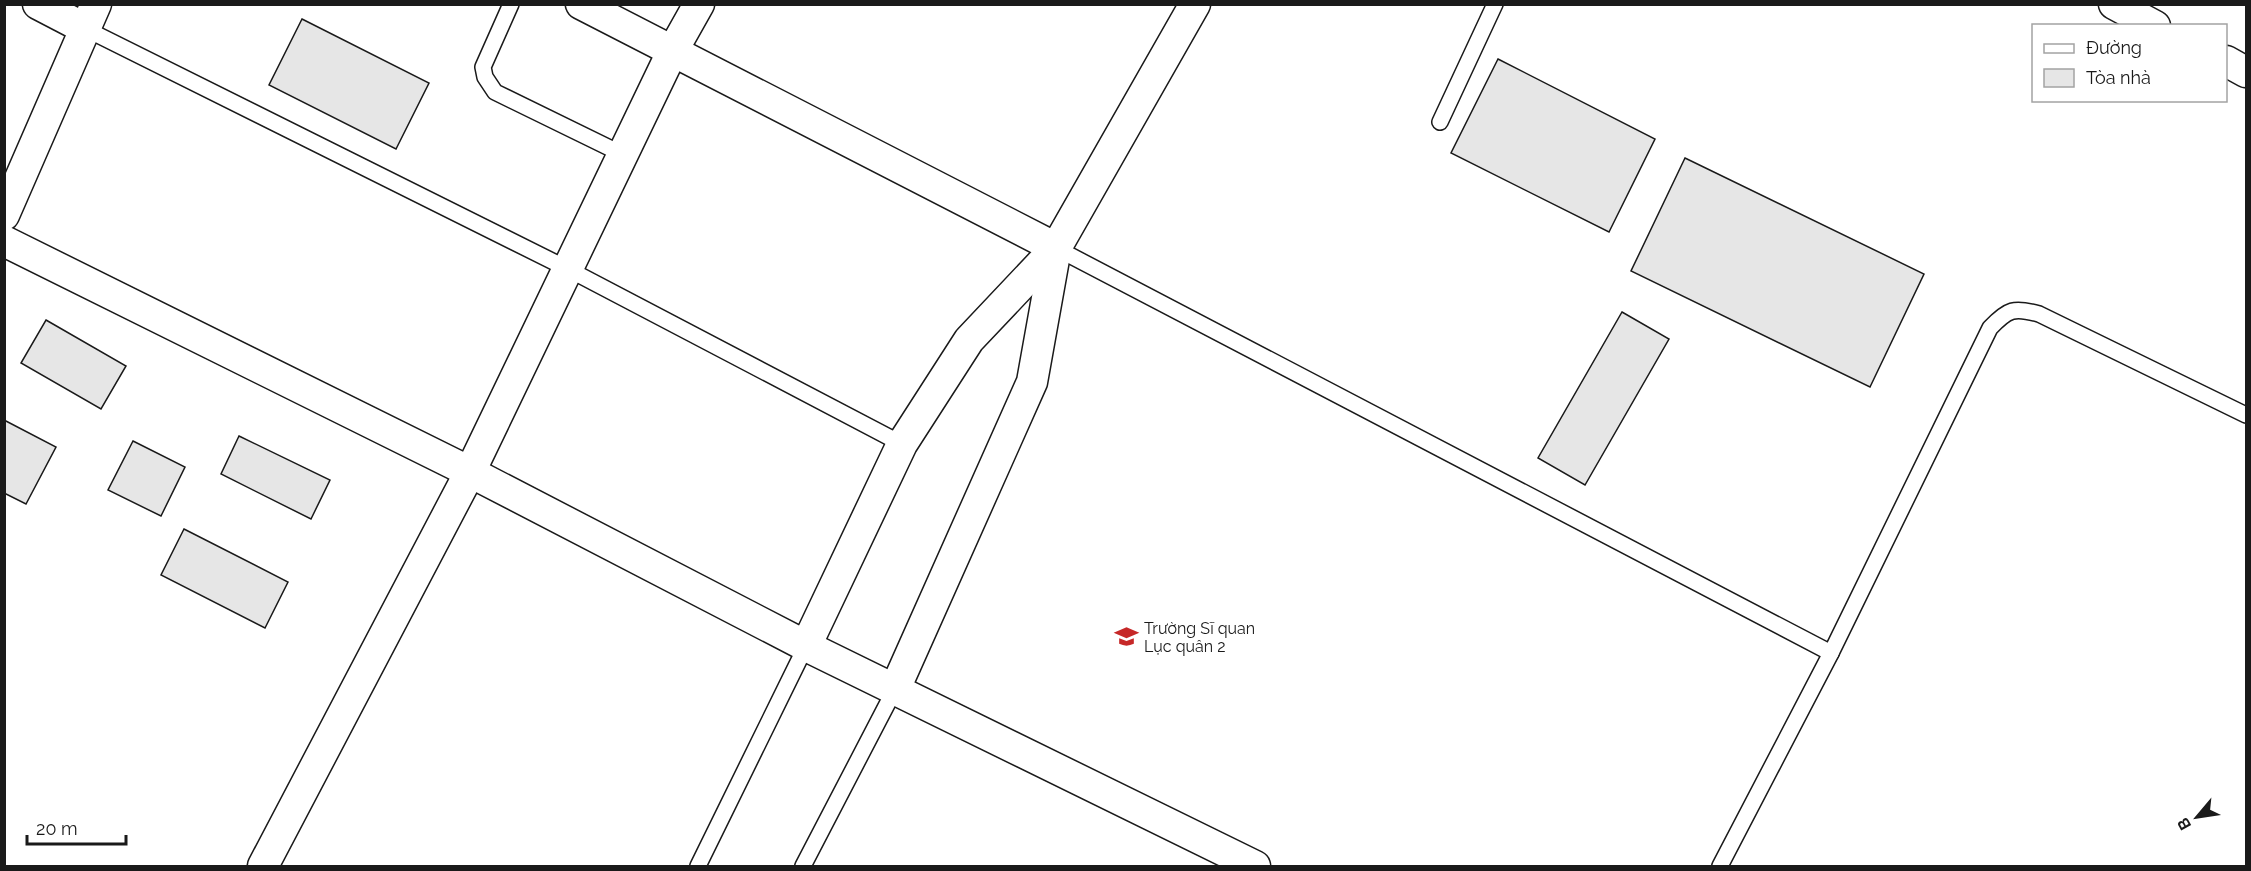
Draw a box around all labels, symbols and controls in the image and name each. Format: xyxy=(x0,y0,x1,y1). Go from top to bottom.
legend xyxy=(2032,24,2227,102)
text: Đường xyxy=(2086,37,2142,58)
text: Tòa nhà xyxy=(2086,67,2151,88)
place label: Trường Sĩ quan Lục quân 2 xyxy=(1144,619,1255,656)
school or university icon: Trường Sĩ quan Lục quân 2 xyxy=(1113,624,1139,650)
north arrow xyxy=(2167,787,2227,847)
scale bar xyxy=(27,808,126,846)
text: B xyxy=(2173,815,2195,833)
text: 20 m xyxy=(36,818,78,839)

